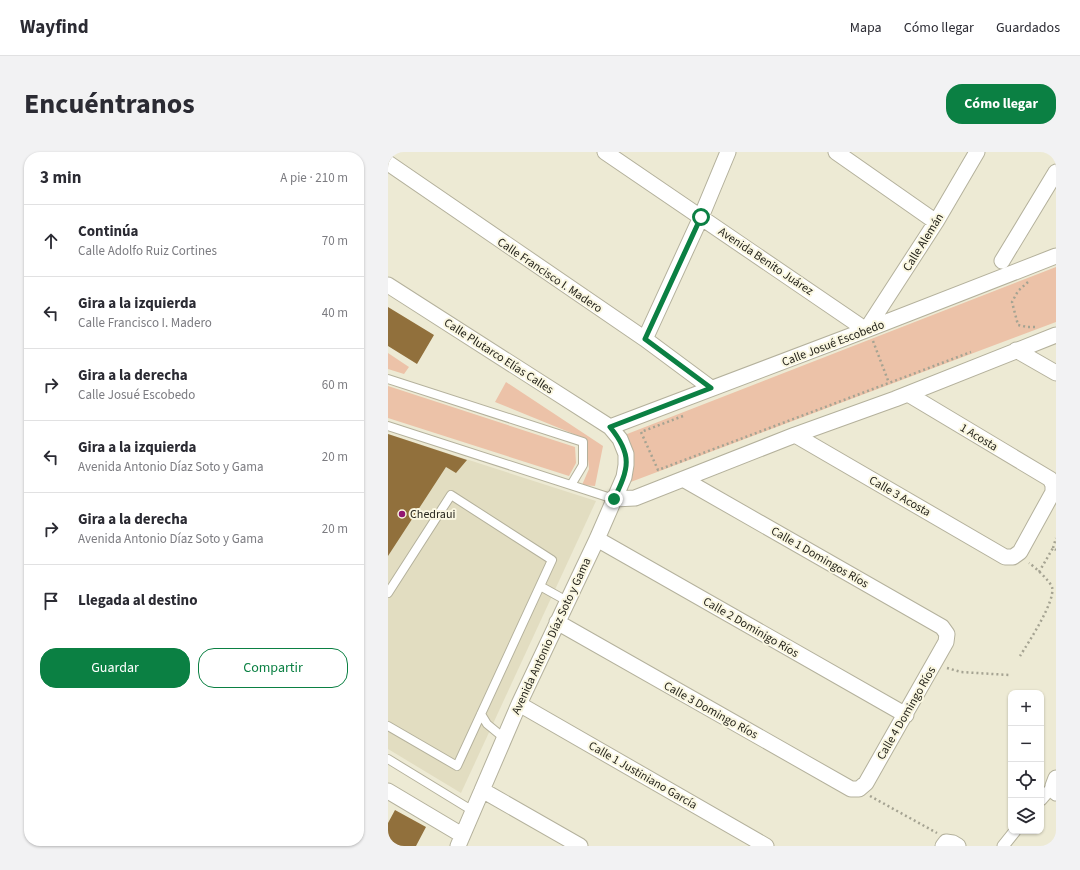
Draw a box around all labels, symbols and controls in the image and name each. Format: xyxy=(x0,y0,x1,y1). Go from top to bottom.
text: Wayfind xyxy=(20,14,89,41)
text: Mapa xyxy=(850,18,882,38)
text: Cómo llegar xyxy=(904,18,974,38)
text: Guardados xyxy=(996,18,1060,38)
text: Encuéntranos xyxy=(24,84,195,124)
button: Cómo llegar xyxy=(946,84,1056,124)
text: 3 min xyxy=(40,166,81,190)
text: A pie · 210 m xyxy=(280,169,348,187)
route start xyxy=(692,208,710,226)
street label: Calle Alemán xyxy=(899,210,948,275)
text: Continúa xyxy=(78,221,139,242)
street label: Avenida Benito Juárez xyxy=(715,223,817,300)
icon: ahead xyxy=(40,230,62,252)
text: 70 m xyxy=(322,232,348,250)
street label: Calle Francisco I. Madero xyxy=(494,234,606,317)
text: Calle Adolfo Ruiz Cortines xyxy=(78,242,217,260)
text: Gira a la izquierda xyxy=(78,293,197,314)
icon: left xyxy=(40,302,62,324)
text: 40 m xyxy=(322,304,348,322)
text: Calle Francisco I. Madero xyxy=(78,314,212,332)
street label: Calle Plutarco Elías Calles xyxy=(441,315,557,398)
street label: Calle Josué Escobedo xyxy=(780,316,887,371)
text: Gira a la derecha xyxy=(78,365,188,386)
icon: right xyxy=(40,374,62,396)
text: 60 m xyxy=(322,376,348,394)
text: Calle Josué Escobedo xyxy=(78,386,195,404)
street label: 1 Acosta xyxy=(957,420,1001,455)
text: Gira a la izquierda xyxy=(78,437,197,458)
icon: left xyxy=(40,446,62,468)
text: 20 m xyxy=(322,448,348,466)
text: Avenida Antonio Díaz Soto y Gama xyxy=(78,458,264,476)
street label: Calle 3 Acosta xyxy=(866,472,934,521)
route end xyxy=(605,490,623,508)
place label: Chedraui xyxy=(410,506,455,523)
text: Gira a la derecha xyxy=(78,509,188,530)
marker: Chedraui xyxy=(397,509,407,519)
icon: right xyxy=(40,518,62,540)
text: 20 m xyxy=(322,520,348,538)
street label: Calle 1 Domingos Ríos xyxy=(768,523,872,592)
text: Avenida Antonio Díaz Soto y Gama xyxy=(78,530,264,548)
street label: Avenida Antonio Díaz Soto y Gama xyxy=(508,555,595,717)
icon: arrive xyxy=(40,590,62,612)
text: Llegada al destino xyxy=(78,590,198,611)
street label: Calle 2 Dominigo Ríos xyxy=(700,593,802,662)
button: Guardar xyxy=(40,648,190,688)
button: Compartir xyxy=(198,648,348,688)
street label: Calle 4 Domingo Ríos xyxy=(873,663,940,763)
street label: Calle 3 Domingo Ríos xyxy=(661,678,761,743)
map controls xyxy=(1008,690,1044,834)
button: + xyxy=(1008,690,1044,726)
button: − xyxy=(1008,726,1044,762)
street label: Calle 1 Justiniano García xyxy=(585,737,700,813)
button: locate xyxy=(1008,762,1044,798)
button: layers xyxy=(1008,798,1044,834)

